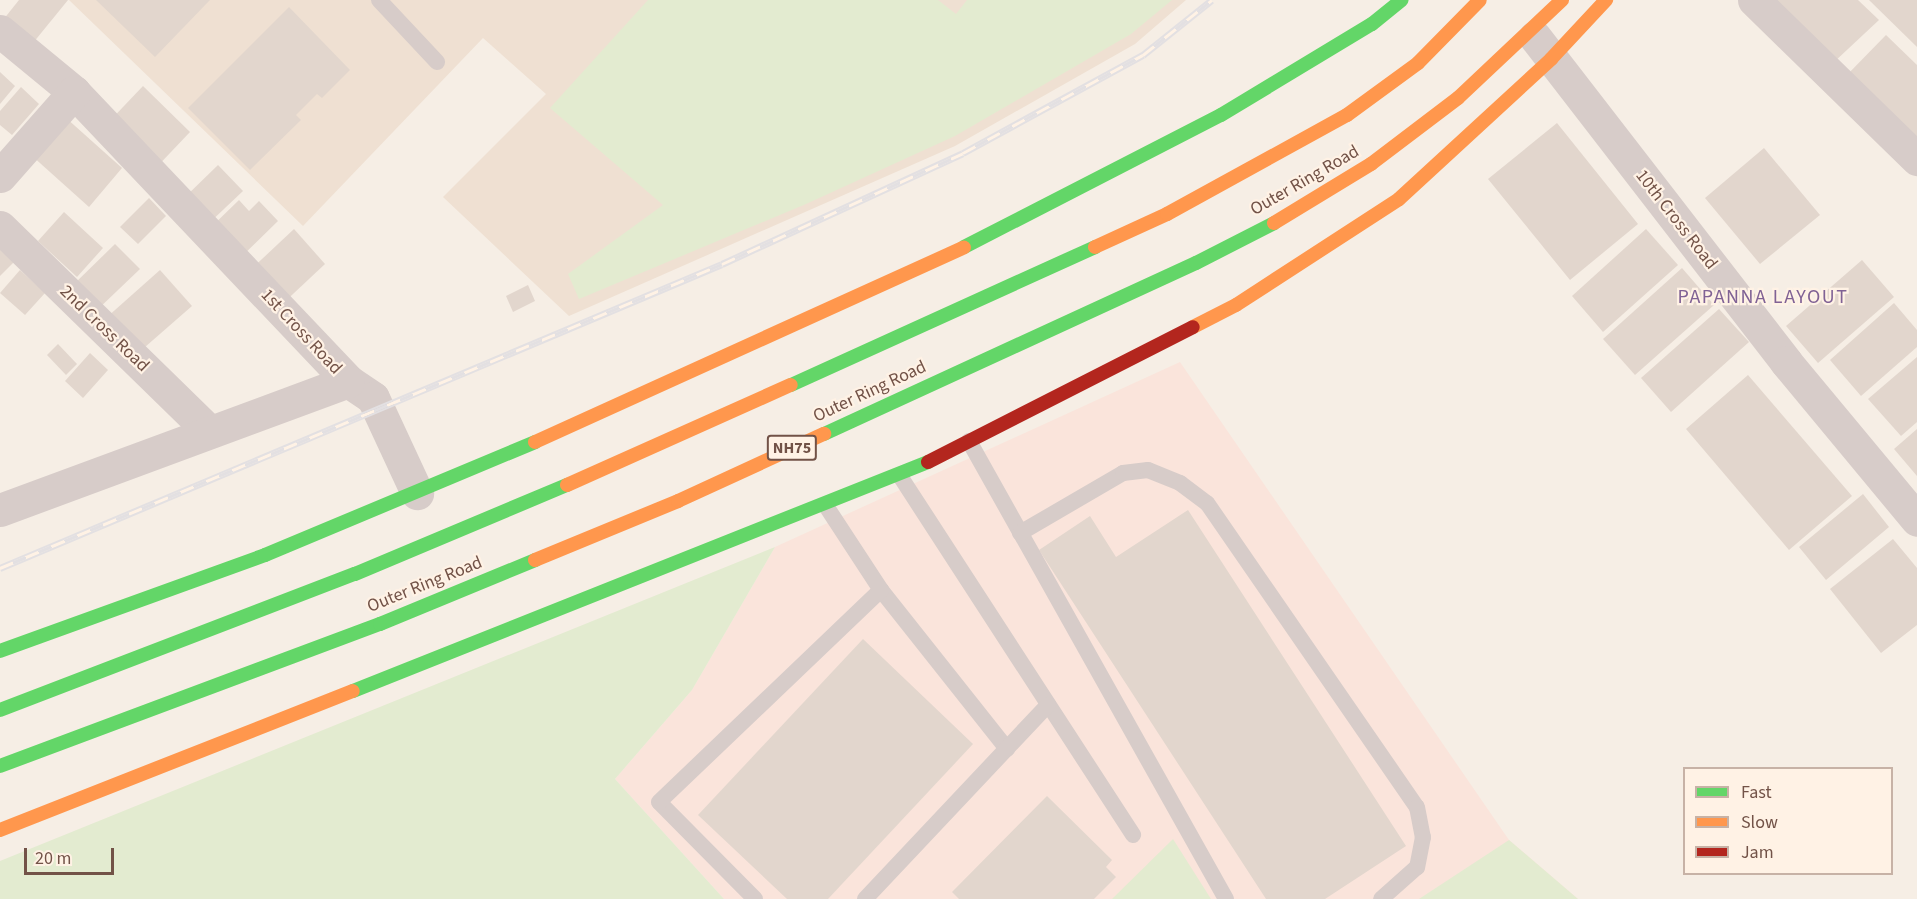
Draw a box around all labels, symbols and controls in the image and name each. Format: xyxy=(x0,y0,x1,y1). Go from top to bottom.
street label: Outer Ring Road xyxy=(1247,141,1363,221)
street label: 10th Cross Road xyxy=(1630,166,1722,274)
street label: 2nd Cross Road xyxy=(55,281,153,377)
street label: 1st Cross Road xyxy=(256,285,346,379)
district label: PAPANNA LAYOUT xyxy=(1678,285,1848,309)
street label: Outer Ring Road xyxy=(810,356,930,428)
road number: NH75 xyxy=(766,435,818,461)
street label: Outer Ring Road xyxy=(364,552,486,618)
legend xyxy=(1683,767,1893,875)
text: Fast xyxy=(1741,780,1772,805)
text: Slow xyxy=(1741,810,1778,835)
scale bar xyxy=(27,836,117,874)
text: Jam xyxy=(1741,840,1774,865)
text: 20 m xyxy=(35,846,71,871)

